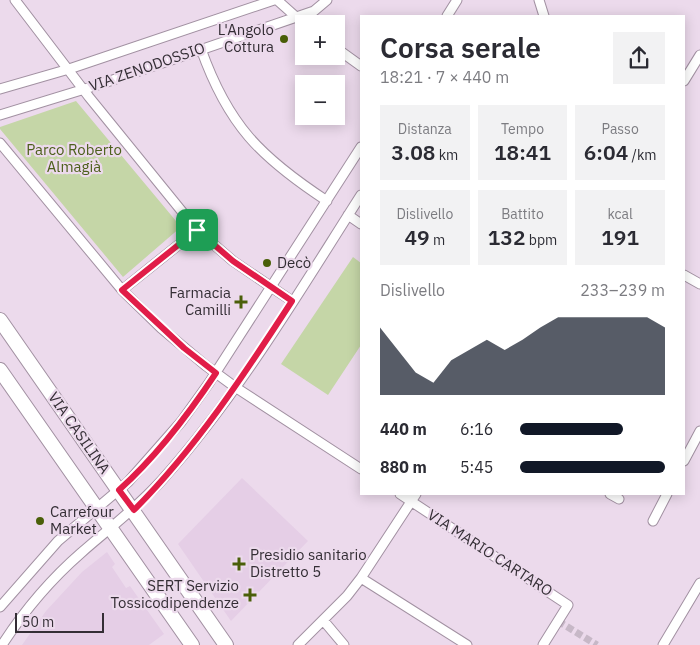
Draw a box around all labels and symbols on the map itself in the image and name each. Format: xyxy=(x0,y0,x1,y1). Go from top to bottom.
place label: L'Angolo Cottura xyxy=(218,20,274,56)
marker: L'Angolo Cottura xyxy=(278,33,290,45)
street label: VIA ZENODOSSIO xyxy=(86,38,207,95)
park label: Parco Roberto Almagià xyxy=(26,140,122,176)
pin xyxy=(176,209,218,251)
place label: Decò xyxy=(277,253,311,272)
marker: Decò xyxy=(261,257,273,269)
place label: Farmacia Camilli xyxy=(169,283,231,319)
marker: Farmacia Camilli xyxy=(235,296,247,308)
street label: VIA CASILINA xyxy=(44,388,115,478)
place label: Carrefour Market xyxy=(50,502,114,538)
street label: VIA MARIO CARTARO xyxy=(424,505,556,600)
marker: Carrefour Market xyxy=(34,515,46,527)
place label: Presidio sanitario Distretto 5 xyxy=(250,545,367,581)
marker: Presidio sanitario Distretto 5 xyxy=(232,557,246,571)
place label: SERT Servizio Tossicodipendenze xyxy=(110,576,239,612)
marker: SERT Servizio Tossicodipendenze xyxy=(243,588,257,602)
scale bar xyxy=(15,610,104,633)

